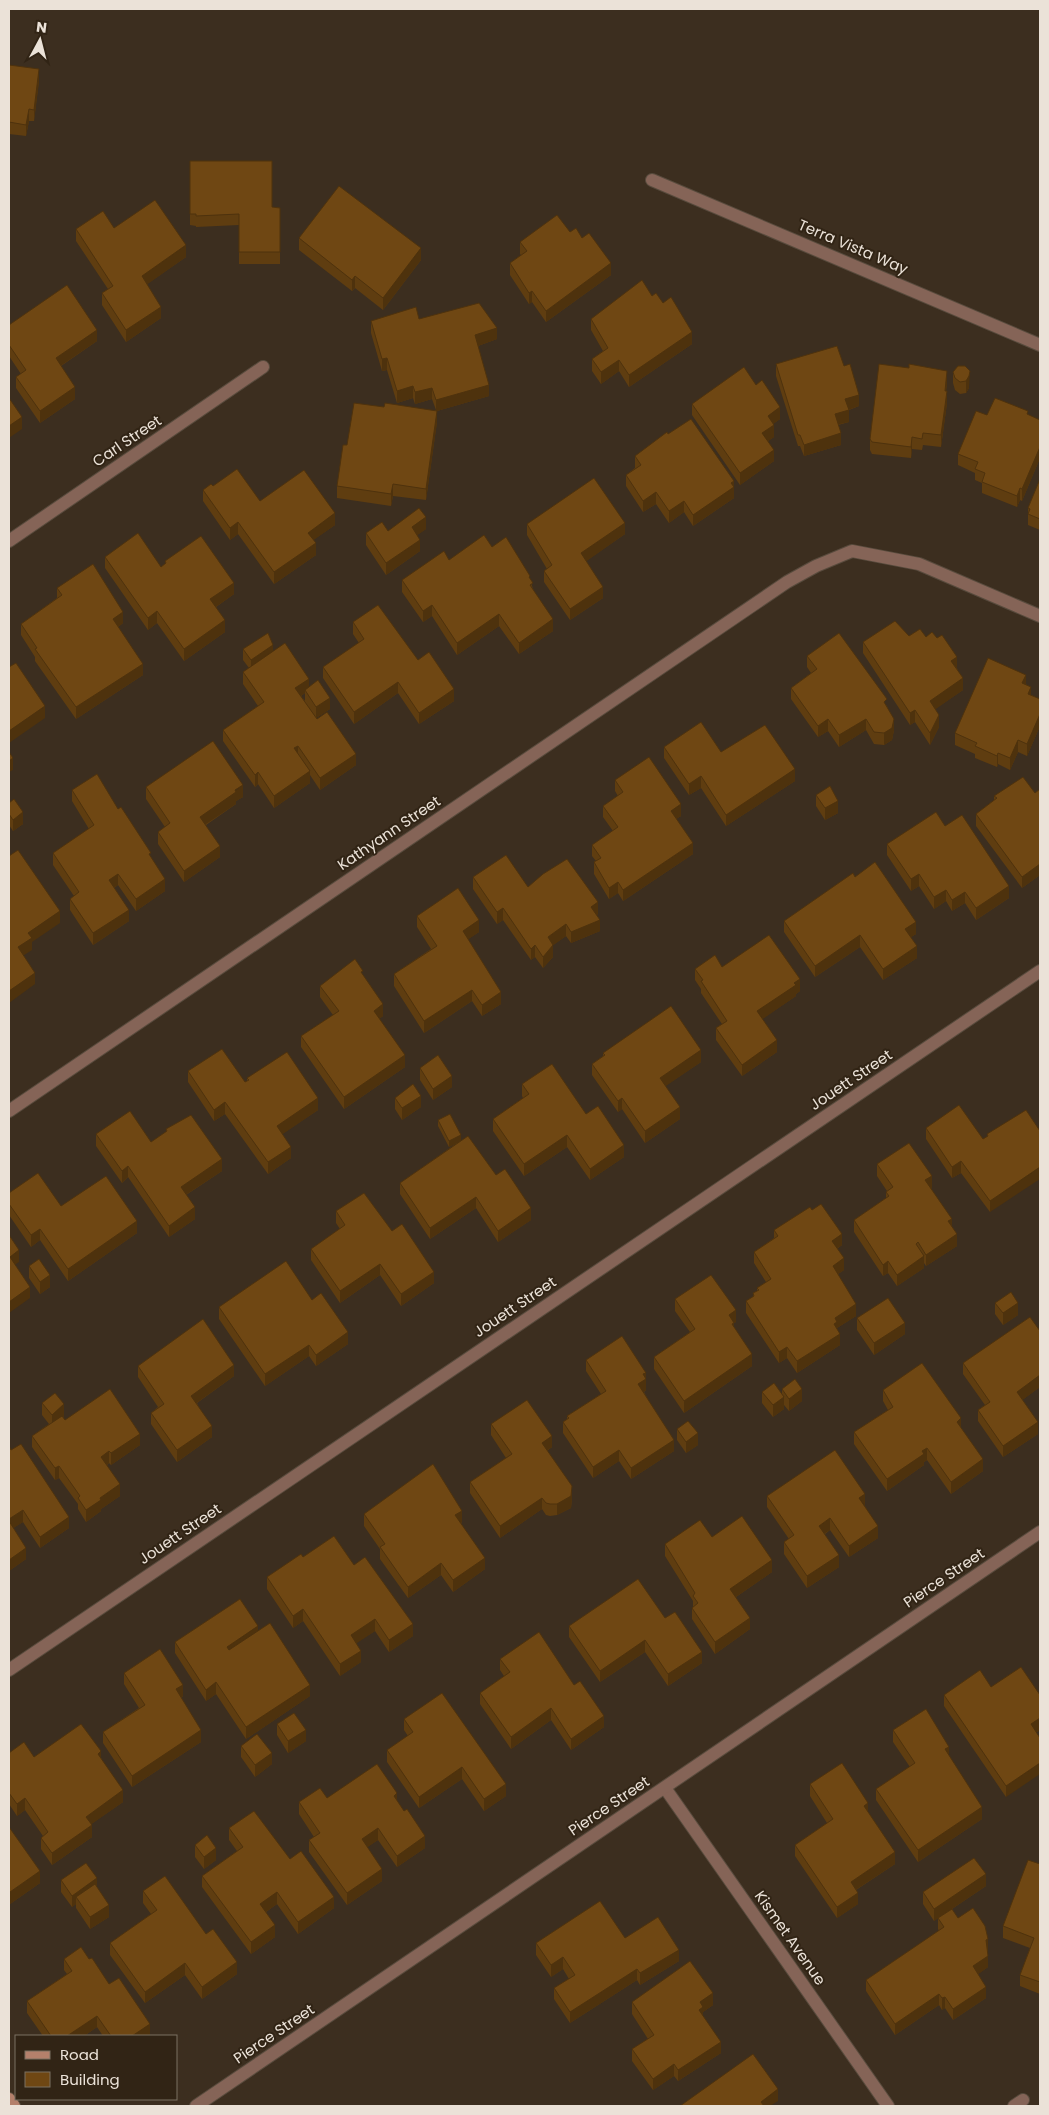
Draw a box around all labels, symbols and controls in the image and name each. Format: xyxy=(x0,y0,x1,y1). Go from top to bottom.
north arrow xyxy=(15,15,65,65)
text: N xyxy=(35,17,48,38)
street label: Terra Vista Way xyxy=(795,214,912,279)
street label: Carl Street xyxy=(88,410,165,471)
street label: Kathyann Street xyxy=(333,790,444,875)
street label: Jouett Street xyxy=(805,1044,896,1115)
street label: Jouett Street xyxy=(469,1271,560,1342)
street label: Jouett Street xyxy=(134,1498,225,1569)
street label: Pierce Street xyxy=(899,1543,988,1612)
street label: Pierce Street xyxy=(564,1771,653,1840)
street label: Kismet Avenue xyxy=(750,1886,831,1989)
street label: Pierce Street xyxy=(229,1999,318,2068)
legend xyxy=(15,2035,178,2100)
text: Road xyxy=(60,2044,99,2065)
text: Building xyxy=(60,2069,120,2090)

